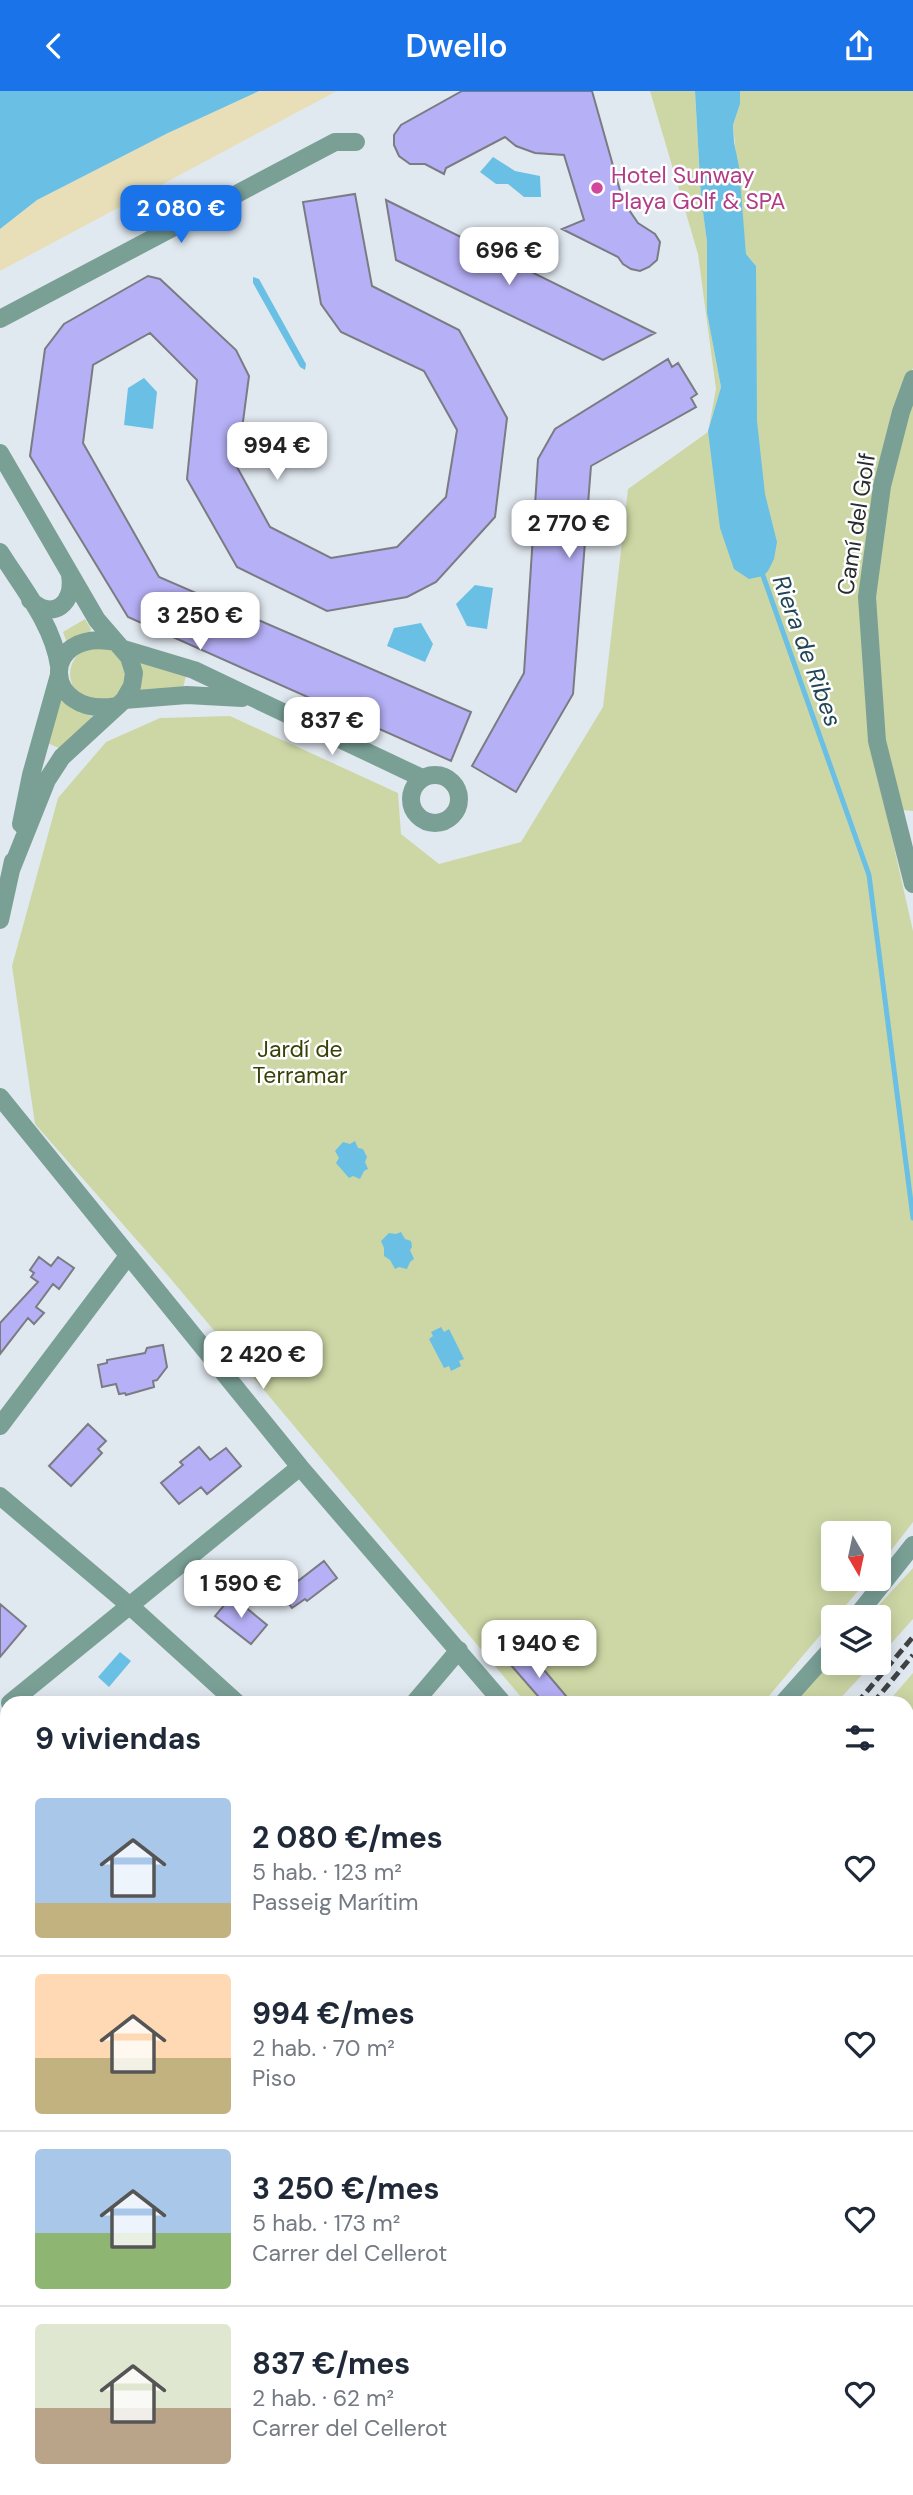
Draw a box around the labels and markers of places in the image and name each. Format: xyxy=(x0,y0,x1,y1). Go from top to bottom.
place label: Hotel Sunway Playa Golf & SPA xyxy=(611,160,785,216)
marker: Hotel Sunway Playa Golf & SPA xyxy=(589,180,605,196)
pin: 2 080 € xyxy=(116,185,246,245)
pin: 696 € xyxy=(460,227,558,287)
pin: 994 € xyxy=(228,423,326,482)
pin: 2 770 € xyxy=(504,501,634,560)
pin: 3 250 € xyxy=(135,593,265,652)
pin: 837 € xyxy=(283,697,381,757)
pin: 2 420 € xyxy=(198,1331,328,1391)
pin: 1 590 € xyxy=(176,1561,306,1620)
pin: 1 940 € xyxy=(474,1621,604,1680)

